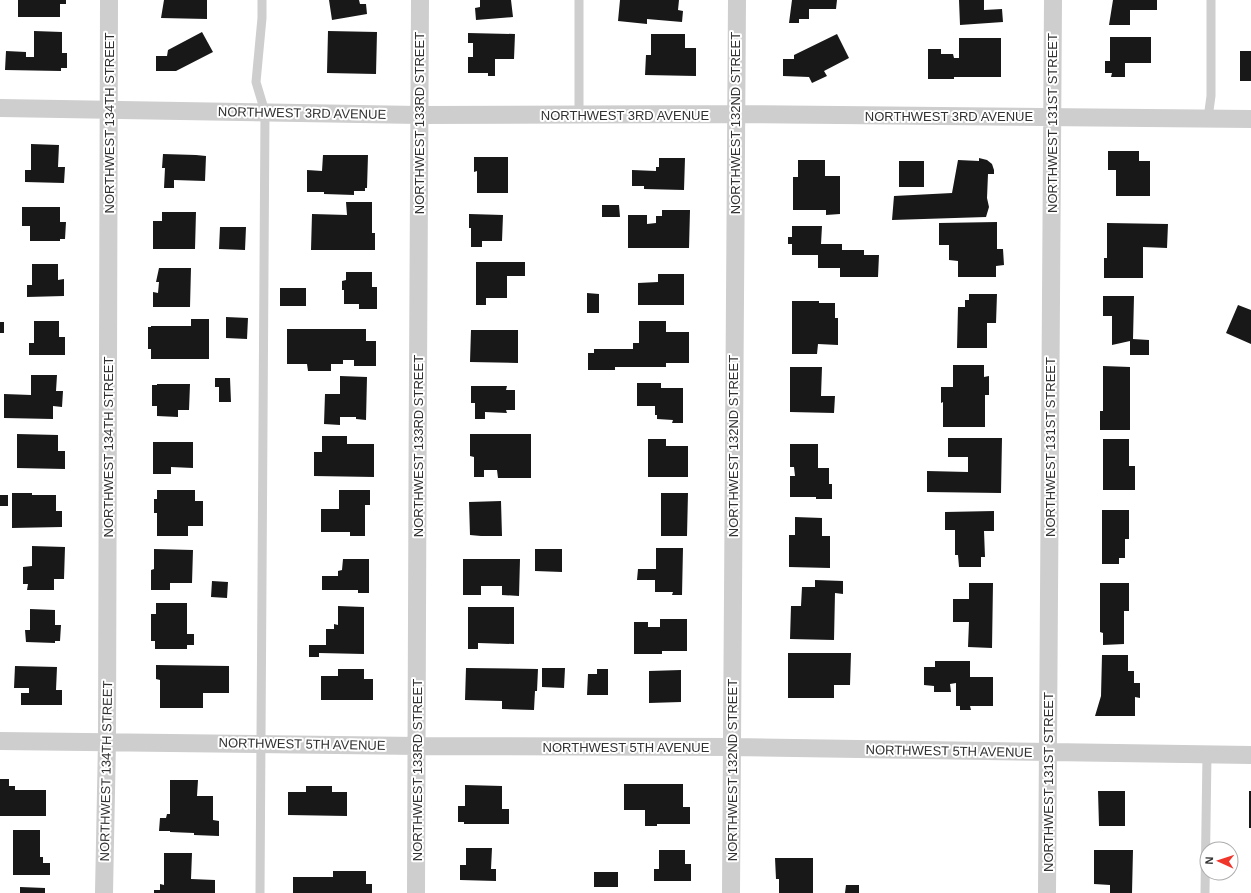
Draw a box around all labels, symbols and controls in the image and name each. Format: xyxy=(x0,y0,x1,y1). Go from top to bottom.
street label: NORTHWEST 133RD STREET xyxy=(412,32,427,214)
street label: NORTHWEST 132ND STREET xyxy=(728,32,743,214)
street label: NORTHWEST 134TH STREET xyxy=(102,33,117,213)
street label: NORTHWEST 131ST STREET xyxy=(1045,33,1060,213)
street label: NORTHWEST 3RD AVENUE xyxy=(218,104,387,122)
street label: NORTHWEST 3RD AVENUE xyxy=(541,108,709,123)
street label: NORTHWEST 3RD AVENUE xyxy=(865,109,1033,124)
street label: NORTHWEST 133RD STREET xyxy=(411,355,426,537)
street label: NORTHWEST 132ND STREET xyxy=(726,355,741,537)
street label: NORTHWEST 134TH STREET xyxy=(101,357,116,537)
street label: NORTHWEST 131ST STREET xyxy=(1043,357,1058,537)
street label: NORTHWEST 133RD STREET xyxy=(410,679,425,861)
street label: NORTHWEST 132ND STREET xyxy=(725,679,740,861)
street label: NORTHWEST 134TH STREET xyxy=(97,680,115,862)
street label: NORTHWEST 131ST STREET xyxy=(1041,692,1056,872)
street label: NORTHWEST 5TH AVENUE xyxy=(218,735,386,753)
street label: NORTHWEST 5TH AVENUE xyxy=(543,740,710,755)
street label: NORTHWEST 5TH AVENUE xyxy=(865,742,1033,760)
north arrow xyxy=(1199,841,1239,881)
text: N xyxy=(1203,856,1215,865)

